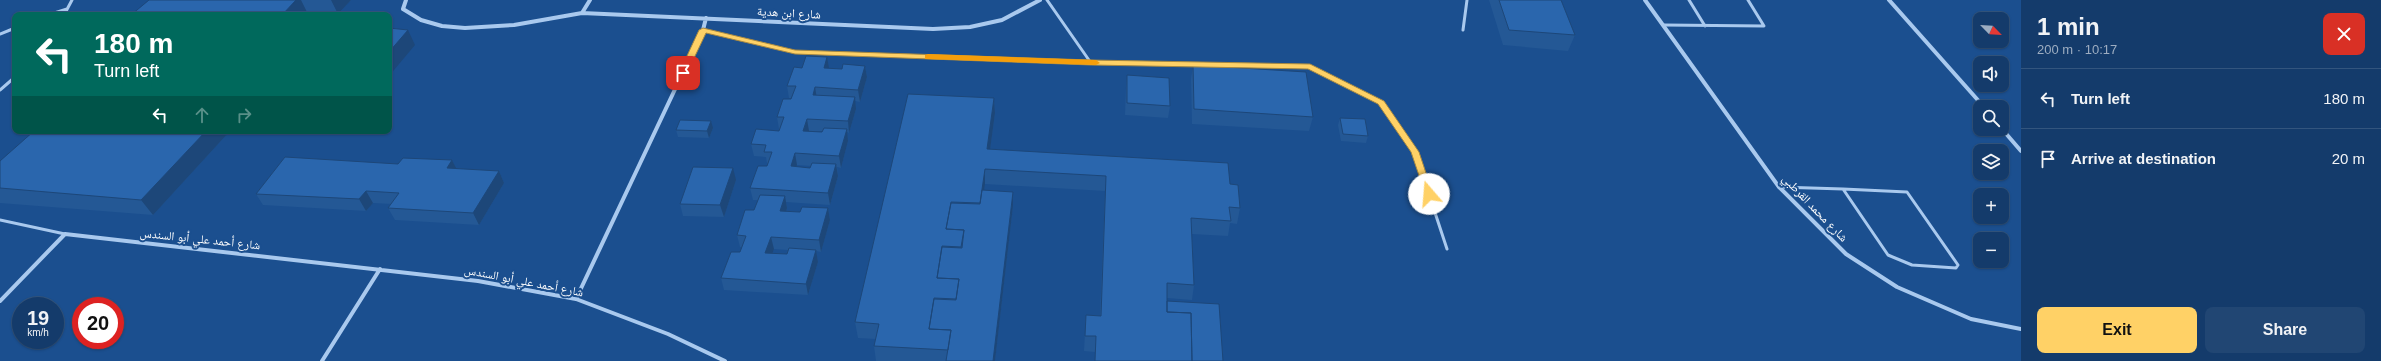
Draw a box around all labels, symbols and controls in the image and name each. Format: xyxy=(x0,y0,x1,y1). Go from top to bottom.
street label: شارع ابن هدية xyxy=(757,4,821,23)
north arrow xyxy=(1973,12,2009,48)
map controls xyxy=(1973,12,2009,268)
text: 1 min xyxy=(2037,13,2100,40)
button: close xyxy=(2323,13,2365,55)
icon: left xyxy=(28,28,80,80)
text: 180 m xyxy=(94,28,173,59)
text: 200 m · 10:17 xyxy=(2037,42,2117,57)
pin xyxy=(666,56,700,90)
button: sound xyxy=(1973,56,2009,92)
text: Turn left xyxy=(94,61,159,81)
icon: arrive xyxy=(672,62,694,84)
icon: left xyxy=(2037,88,2059,110)
text: Turn left xyxy=(2071,90,2130,107)
text: 180 m xyxy=(2323,90,2365,107)
button: search xyxy=(1973,100,2009,136)
icon: left xyxy=(149,104,171,126)
icon: ahead xyxy=(191,104,213,126)
icon: right xyxy=(233,104,255,126)
button: layers xyxy=(1973,144,2009,180)
icon: arrive xyxy=(2037,148,2059,170)
text: Arrive at destination xyxy=(2071,150,2216,167)
text: 20 m xyxy=(2332,150,2365,167)
street label: شارع محمد القرطبي xyxy=(1777,171,1851,247)
position arrow xyxy=(1408,173,1450,215)
button: + xyxy=(1973,188,2009,224)
street label: شارع أحمد علي أبو السندس xyxy=(139,226,261,255)
button: − xyxy=(1973,232,2009,268)
street label: شارع أحمد علي أبو السندس xyxy=(463,263,585,302)
speed limit sign: 20 xyxy=(72,297,124,349)
text: 19 xyxy=(27,307,49,329)
button: Exit xyxy=(2037,307,2197,353)
button: Share xyxy=(2205,307,2365,353)
text: km/h xyxy=(27,327,49,338)

